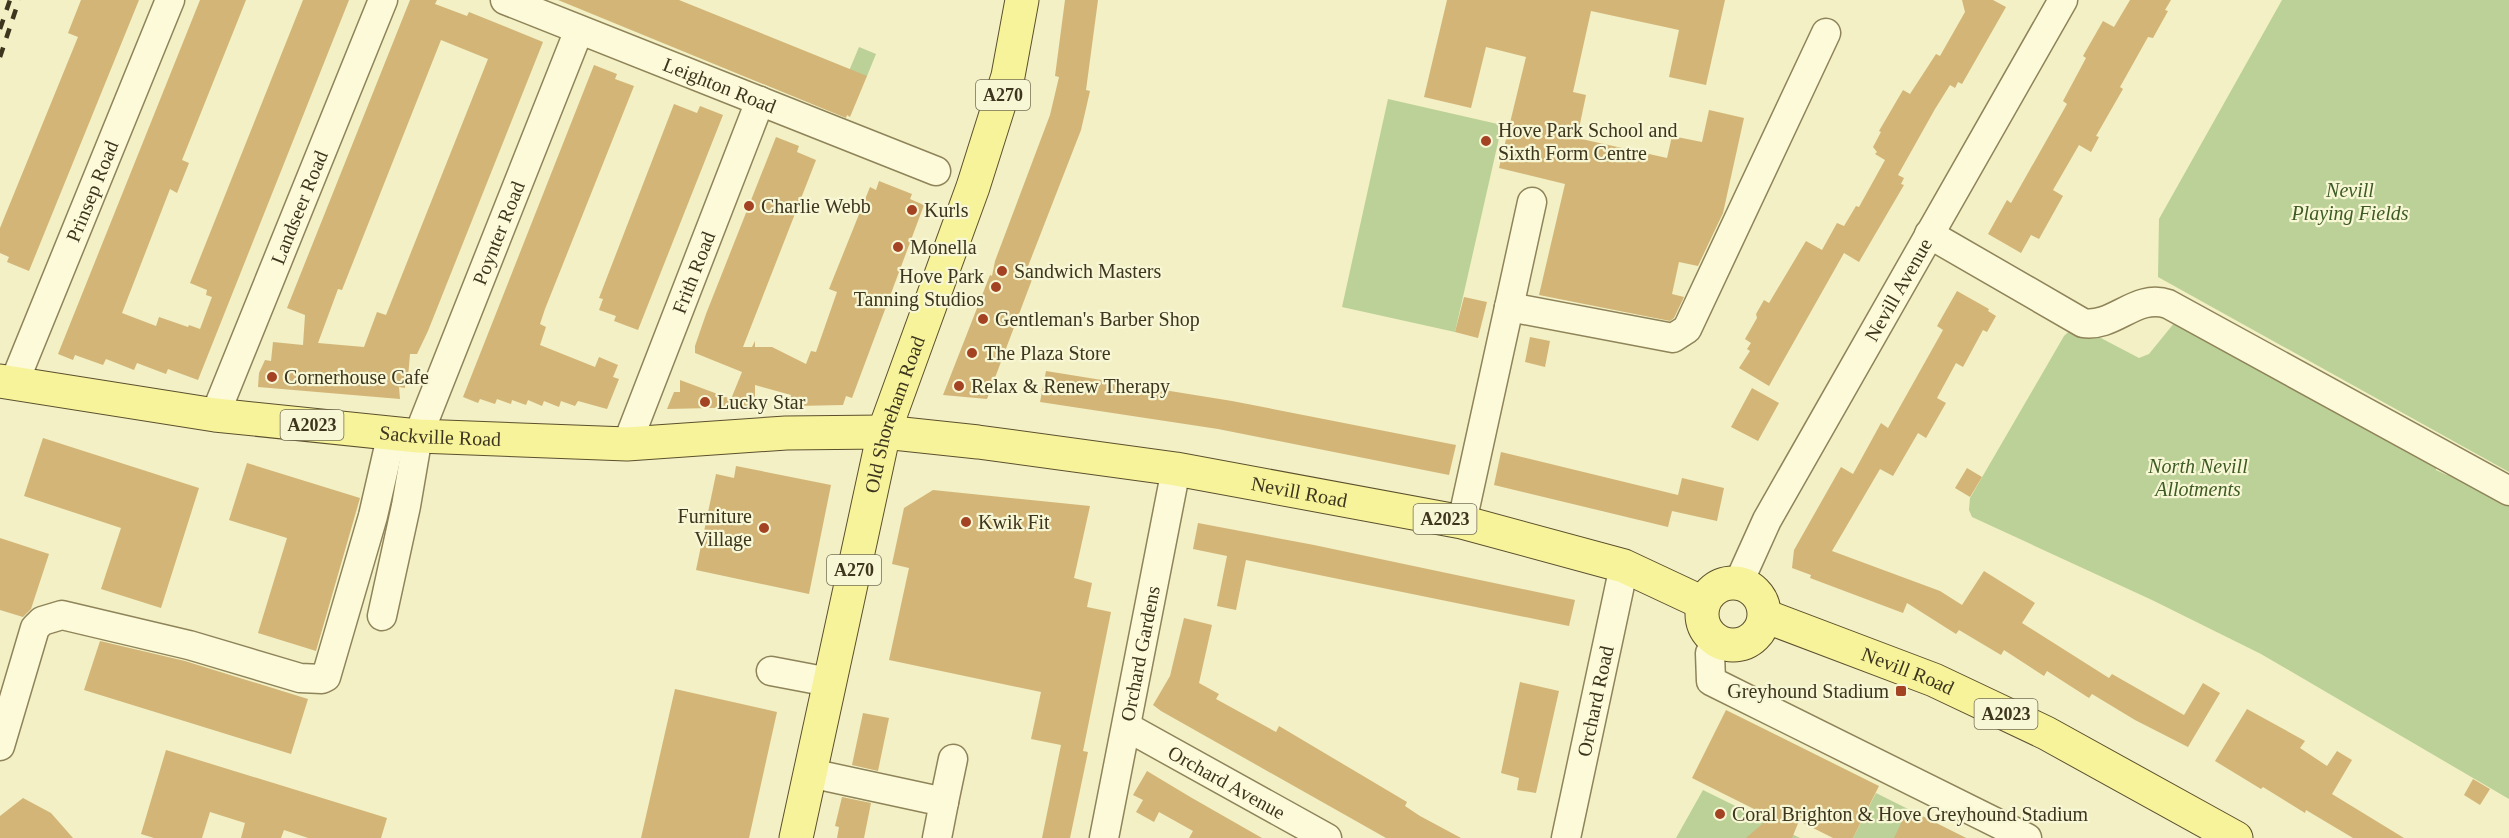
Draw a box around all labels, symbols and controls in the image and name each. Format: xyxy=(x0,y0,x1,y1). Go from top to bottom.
street label: Leighton Road xyxy=(660,53,779,117)
road number: A270 xyxy=(976,80,1030,110)
place label: Hove Park School and Sixth Form Centre xyxy=(1498,119,1677,164)
marker: Hove Park School and Sixth Form Centre xyxy=(1479,134,1493,148)
street label: Prinsep Road xyxy=(62,137,123,245)
street label: Landseer Road xyxy=(266,147,332,267)
street label: Poynter Road xyxy=(468,178,529,288)
park label: Nevill Playing Fields xyxy=(2290,179,2409,225)
place label: Charlie Webb xyxy=(761,195,871,217)
marker: Charlie Webb xyxy=(742,199,756,213)
place label: Kurls xyxy=(924,199,969,221)
marker: Kurls xyxy=(905,203,919,217)
street label: Frith Road xyxy=(668,228,719,317)
street label: Nevill Avenue xyxy=(1860,234,1936,345)
place label: Monella xyxy=(910,236,977,258)
marker: Monella xyxy=(891,240,905,254)
place label: Sandwich Masters xyxy=(1014,260,1161,282)
marker: Sandwich Masters xyxy=(995,264,1009,278)
place label: Hove Park Tanning Studios xyxy=(854,265,984,311)
marker: Hove Park Tanning Studios xyxy=(989,280,1003,294)
place label: Gentleman's Barber Shop xyxy=(995,308,1200,331)
marker: Gentleman's Barber Shop xyxy=(976,312,990,326)
street label: Old Shoreham Road xyxy=(860,333,929,495)
place label: The Plaza Store xyxy=(984,342,1111,364)
marker: The Plaza Store xyxy=(965,346,979,360)
place label: Cornerhouse Cafe xyxy=(284,366,429,388)
marker: Cornerhouse Cafe xyxy=(265,370,279,384)
place label: Relax & Renew Therapy xyxy=(971,375,1170,398)
marker: Relax & Renew Therapy xyxy=(952,379,966,393)
place label: Lucky Star xyxy=(717,391,806,414)
marker: Lucky Star xyxy=(698,395,712,409)
road number: A2023 xyxy=(280,410,344,440)
street label: Sackville Road xyxy=(378,421,501,450)
park label: North Nevill Allotments xyxy=(2147,455,2248,500)
street label: Nevill Road xyxy=(1249,472,1349,512)
road number: A2023 xyxy=(1414,504,1476,534)
place label: Furniture Village xyxy=(678,505,752,551)
place label: Kwik Fit xyxy=(978,511,1050,533)
marker: Kwik Fit xyxy=(959,515,973,529)
marker: Furniture Village xyxy=(757,521,771,535)
road number: A270 xyxy=(827,555,881,585)
street label: Orchard Gardens xyxy=(1116,584,1164,723)
street label: Nevill Road xyxy=(1859,643,1958,699)
street label: Orchard Road xyxy=(1573,644,1618,759)
place label: Greyhound Stadium xyxy=(1727,680,1889,703)
marker: Greyhound Stadium xyxy=(1894,684,1908,698)
road number: A2023 xyxy=(1974,699,2038,729)
street label: Orchard Avenue xyxy=(1164,741,1289,824)
place label: Coral Brighton & Hove Greyhound Stadium xyxy=(1732,803,2089,826)
marker: Coral Brighton & Hove Greyhound Stadium xyxy=(1713,807,1727,821)

